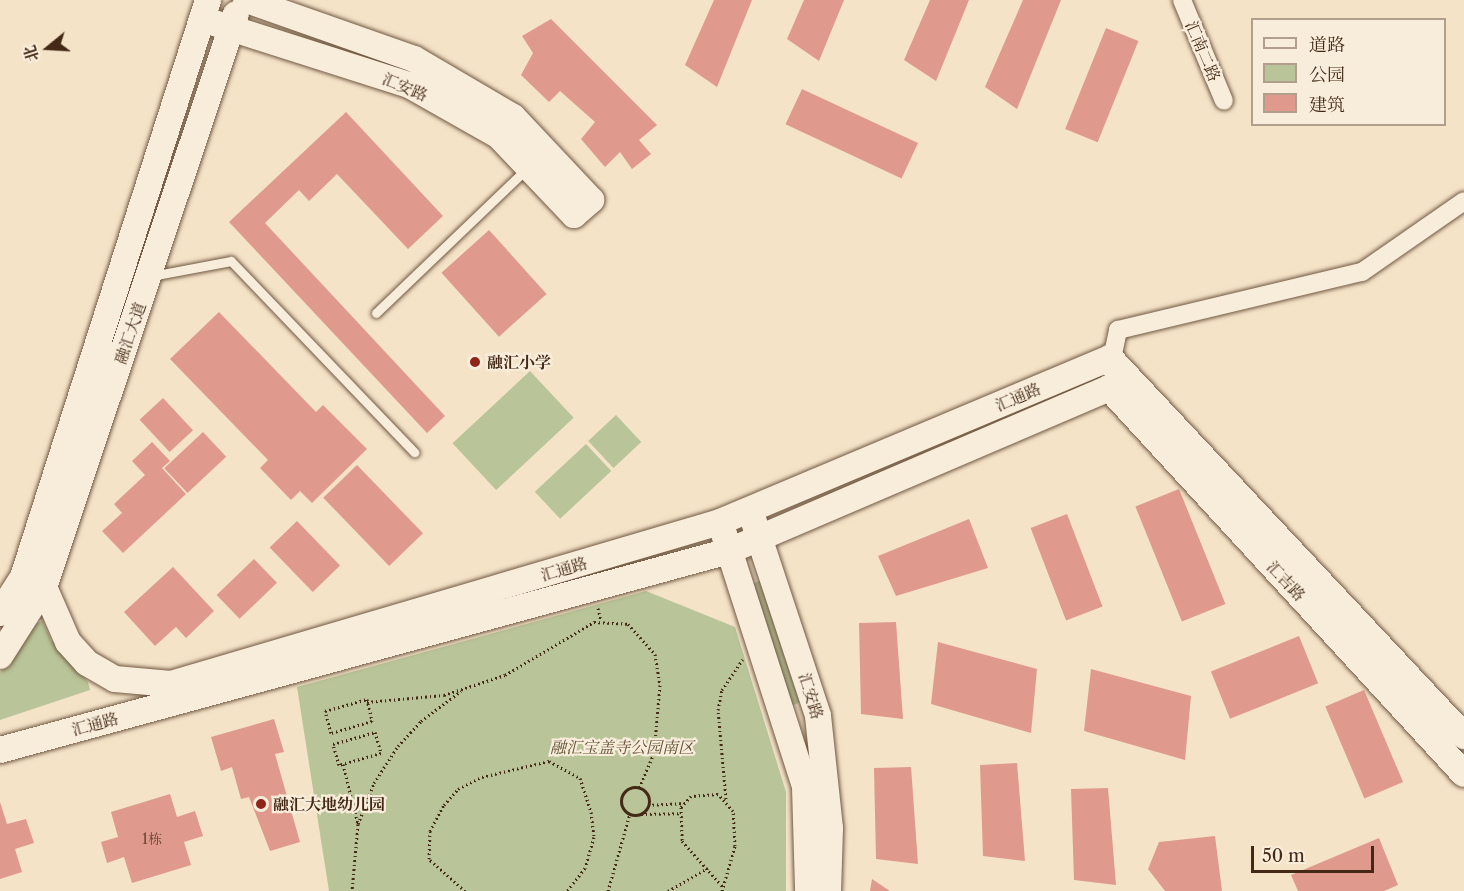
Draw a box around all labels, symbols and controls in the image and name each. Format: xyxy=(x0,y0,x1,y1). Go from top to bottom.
north arrow xyxy=(18,18,78,78)
street label: 汇南二路 xyxy=(1182,18,1224,84)
legend xyxy=(1251,18,1446,126)
text: 道路 xyxy=(1309,34,1345,56)
text: 北 xyxy=(19,43,43,64)
text: 公园 xyxy=(1309,64,1345,86)
street label: 汇安路 xyxy=(379,69,431,105)
text: 建筑 xyxy=(1309,94,1345,116)
street label: 融汇大道 xyxy=(111,300,149,366)
place label: 融汇小学 xyxy=(487,352,551,372)
marker: 融汇小学 xyxy=(468,355,482,369)
street label: 汇通路 xyxy=(992,379,1044,415)
street label: 汇通路 xyxy=(538,553,590,585)
street label: 汇吉路 xyxy=(1263,557,1309,605)
street label: 汇安路 xyxy=(795,670,827,722)
street label: 汇通路 xyxy=(69,709,121,739)
park label: 融汇宝盖寺公园南区 xyxy=(550,737,694,757)
place label: 融汇大地幼儿园 xyxy=(273,794,385,814)
marker: 融汇大地幼儿园 xyxy=(254,797,268,811)
house number: 1栋 xyxy=(142,831,162,847)
scale bar xyxy=(1254,834,1377,872)
text: 50 m xyxy=(1262,845,1305,867)

